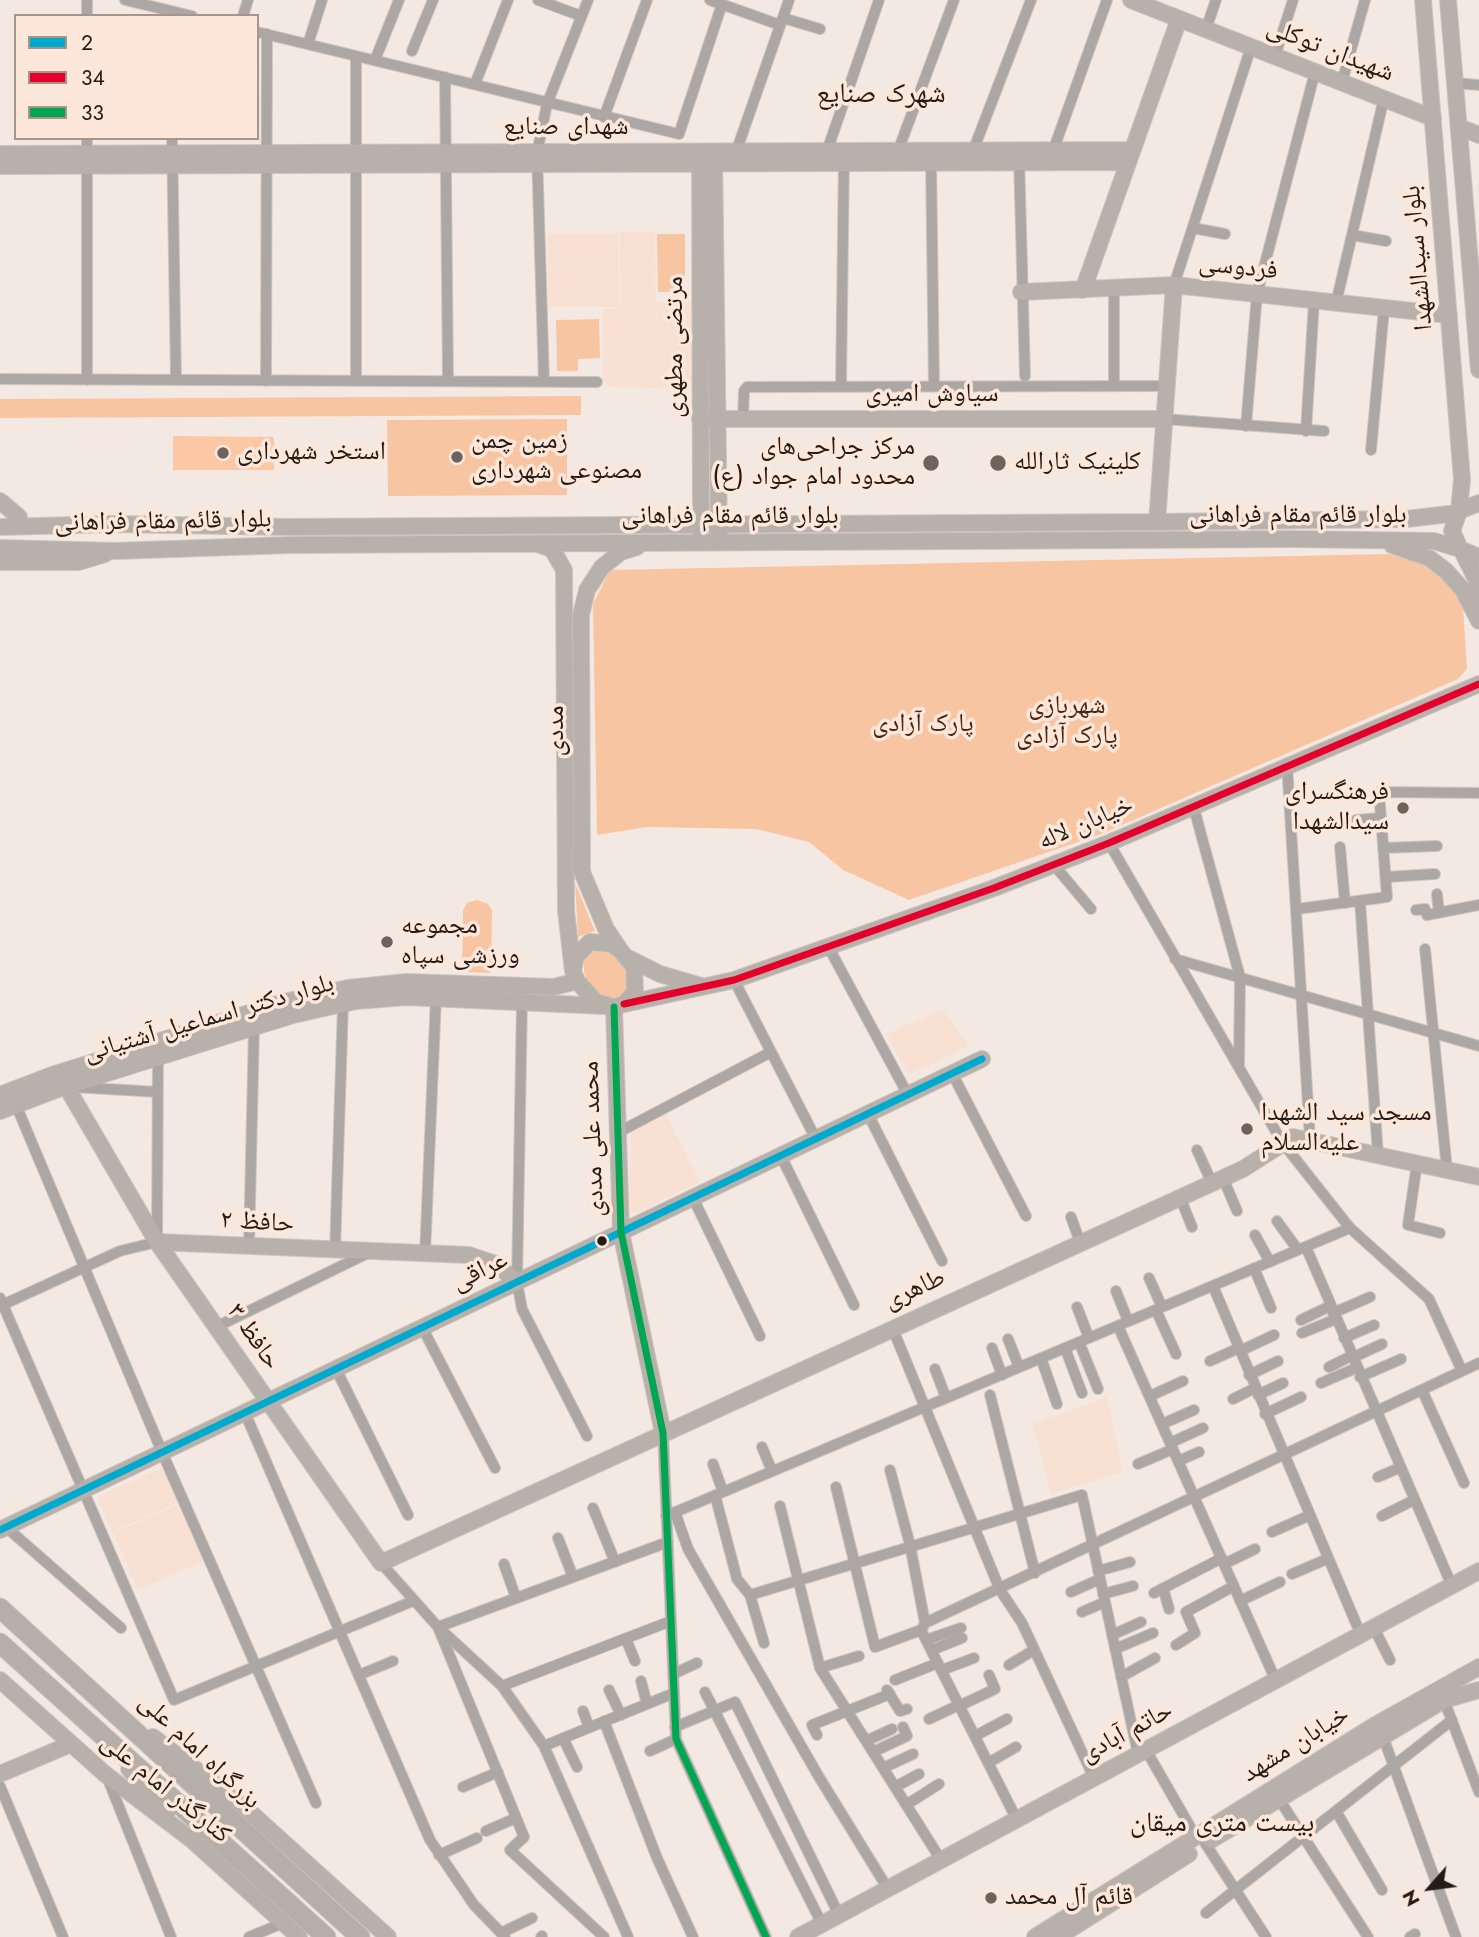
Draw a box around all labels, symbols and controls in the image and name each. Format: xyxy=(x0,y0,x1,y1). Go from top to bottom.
street label: شهیدان توکلی xyxy=(1262,12,1398,90)
legend xyxy=(14,14,259,140)
text: 2 xyxy=(81,28,93,58)
text: 34 xyxy=(81,63,105,93)
district label: شهرک صنایع xyxy=(816,78,946,112)
text: 33 xyxy=(81,98,104,128)
street label: شهدای صنایع xyxy=(503,112,629,144)
street label: بلوار سیدالشهدا xyxy=(1397,184,1441,332)
street label: فردوسی xyxy=(1197,248,1279,288)
street label: مرتضی مطهری xyxy=(660,276,692,418)
street label: سیاوش امیری xyxy=(865,379,999,411)
place label: زمین چمن مصنوعی شهرداری xyxy=(471,426,642,488)
place label: مرکز جراحی‌های محدود امام جواد (ع) xyxy=(712,432,915,494)
place label: استخر شهرداری xyxy=(237,437,386,469)
marker: استخر شهرداری xyxy=(215,445,231,461)
place label: کلینیک ثارالله xyxy=(1014,447,1141,479)
marker: زمین چمن مصنوعی شهرداری xyxy=(449,449,465,465)
marker: مرکز جراحی‌های محدود امام جواد (ع) xyxy=(921,453,941,473)
marker: کلینیک ثارالله xyxy=(988,453,1008,473)
street label: بلوار قائم مقام فراهانی xyxy=(1189,500,1407,532)
street label: بلوار قائم مقام فراهانی xyxy=(621,501,839,533)
street label: بلوار قائم مقام فراهانی xyxy=(54,505,272,539)
park label: شهربازی پارک آزادی xyxy=(1016,691,1118,752)
street label: مددی xyxy=(541,705,573,757)
park label: پارک آزادی xyxy=(872,709,974,741)
place label: فرهنگسرای سیدالشهدا xyxy=(1285,777,1389,838)
street label: خیابان لاله xyxy=(1034,790,1138,858)
marker: فرهنگسرای سیدالشهدا xyxy=(1395,800,1411,816)
place label: مجموعه ورزشی سپاه xyxy=(401,911,520,972)
marker: مجموعه ورزشی سپاه xyxy=(379,934,395,950)
street label: بلوار دکتر اسماعیل آشتیانی xyxy=(80,968,338,1070)
street label: محمد علی مددی xyxy=(576,1060,612,1218)
place label: مسجد سید الشهدا علیه‌السلام xyxy=(1261,1098,1431,1160)
marker: مسجد سید الشهدا علیه‌السلام xyxy=(1239,1121,1255,1137)
street label: حافظ ۲ xyxy=(219,1205,295,1241)
unlabelled marker xyxy=(595,1234,609,1248)
street label: عراقی xyxy=(447,1245,513,1299)
street label: طاهری xyxy=(880,1263,950,1317)
street label: حافظ ۳ xyxy=(219,1298,287,1376)
street label: بزرگراه امام علی xyxy=(131,1687,267,1817)
street label: حاتم آبادی xyxy=(1075,1696,1179,1770)
street label: خیابان مشهد xyxy=(1237,1700,1355,1790)
street label: کنارگذر امام علی xyxy=(94,1727,236,1851)
district label: بیست متری میقان xyxy=(1130,1807,1314,1841)
north arrow xyxy=(1395,1853,1465,1923)
place label: قائم آل محمد xyxy=(1005,1882,1133,1914)
text: N xyxy=(1396,1885,1426,1911)
marker: قائم آل محمد xyxy=(983,1890,999,1906)

